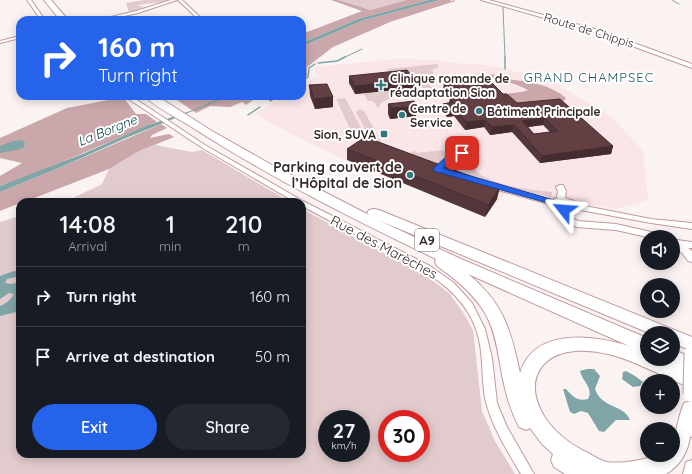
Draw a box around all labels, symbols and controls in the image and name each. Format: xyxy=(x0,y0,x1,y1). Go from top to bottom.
street label: Route de Chippis xyxy=(542,9,636,51)
text: 160 m xyxy=(98,29,175,64)
icon: right xyxy=(32,32,84,84)
text: Turn right xyxy=(98,64,178,87)
district label: GRAND CHAMPSEC xyxy=(524,69,654,85)
place label: Clinique romande de réadaptation Sion xyxy=(390,71,509,100)
marker: Clinique romande de réadaptation Sion xyxy=(375,79,387,91)
place label: Centre de Service xyxy=(410,101,467,130)
place label: Bâtiment Principale xyxy=(487,104,600,119)
marker: Bâtiment Principale xyxy=(474,106,484,116)
marker: Centre de Service xyxy=(397,110,407,120)
water label: La Borgne xyxy=(75,111,140,149)
place label: Sion, SUVA xyxy=(314,127,376,142)
marker: Sion, SUVA xyxy=(379,129,389,139)
pin xyxy=(445,136,479,170)
icon: arrive xyxy=(451,142,473,164)
place label: Parking couvert de l’Hôpital de Sion xyxy=(273,158,402,192)
marker: Parking couvert de l’Hôpital de Sion xyxy=(405,170,415,180)
position arrow xyxy=(543,189,585,231)
text: 14:08 xyxy=(60,209,116,239)
text: 1 xyxy=(166,209,175,239)
text: 210 xyxy=(225,209,262,239)
street label: Rue des Marèches xyxy=(327,211,441,283)
road number: A9 xyxy=(415,229,439,251)
map controls xyxy=(640,230,680,462)
button: sound xyxy=(640,230,680,270)
text: Arrival xyxy=(68,238,107,254)
text: min xyxy=(159,238,182,254)
text: m xyxy=(238,238,250,254)
button: search xyxy=(640,278,680,318)
icon: right xyxy=(32,286,54,308)
text: Turn right xyxy=(66,287,137,306)
text: 160 m xyxy=(250,287,290,306)
button: layers xyxy=(640,326,680,366)
icon: arrive xyxy=(32,346,54,368)
text: Arrive at destination xyxy=(66,347,215,366)
text: 50 m xyxy=(255,347,290,366)
button: + xyxy=(640,374,680,414)
button: Exit xyxy=(32,404,157,450)
button: Share xyxy=(165,404,290,450)
speed limit sign: 30 xyxy=(378,410,430,462)
text: 27 xyxy=(333,418,355,443)
button: − xyxy=(640,422,680,462)
text: km/h xyxy=(331,439,357,452)

